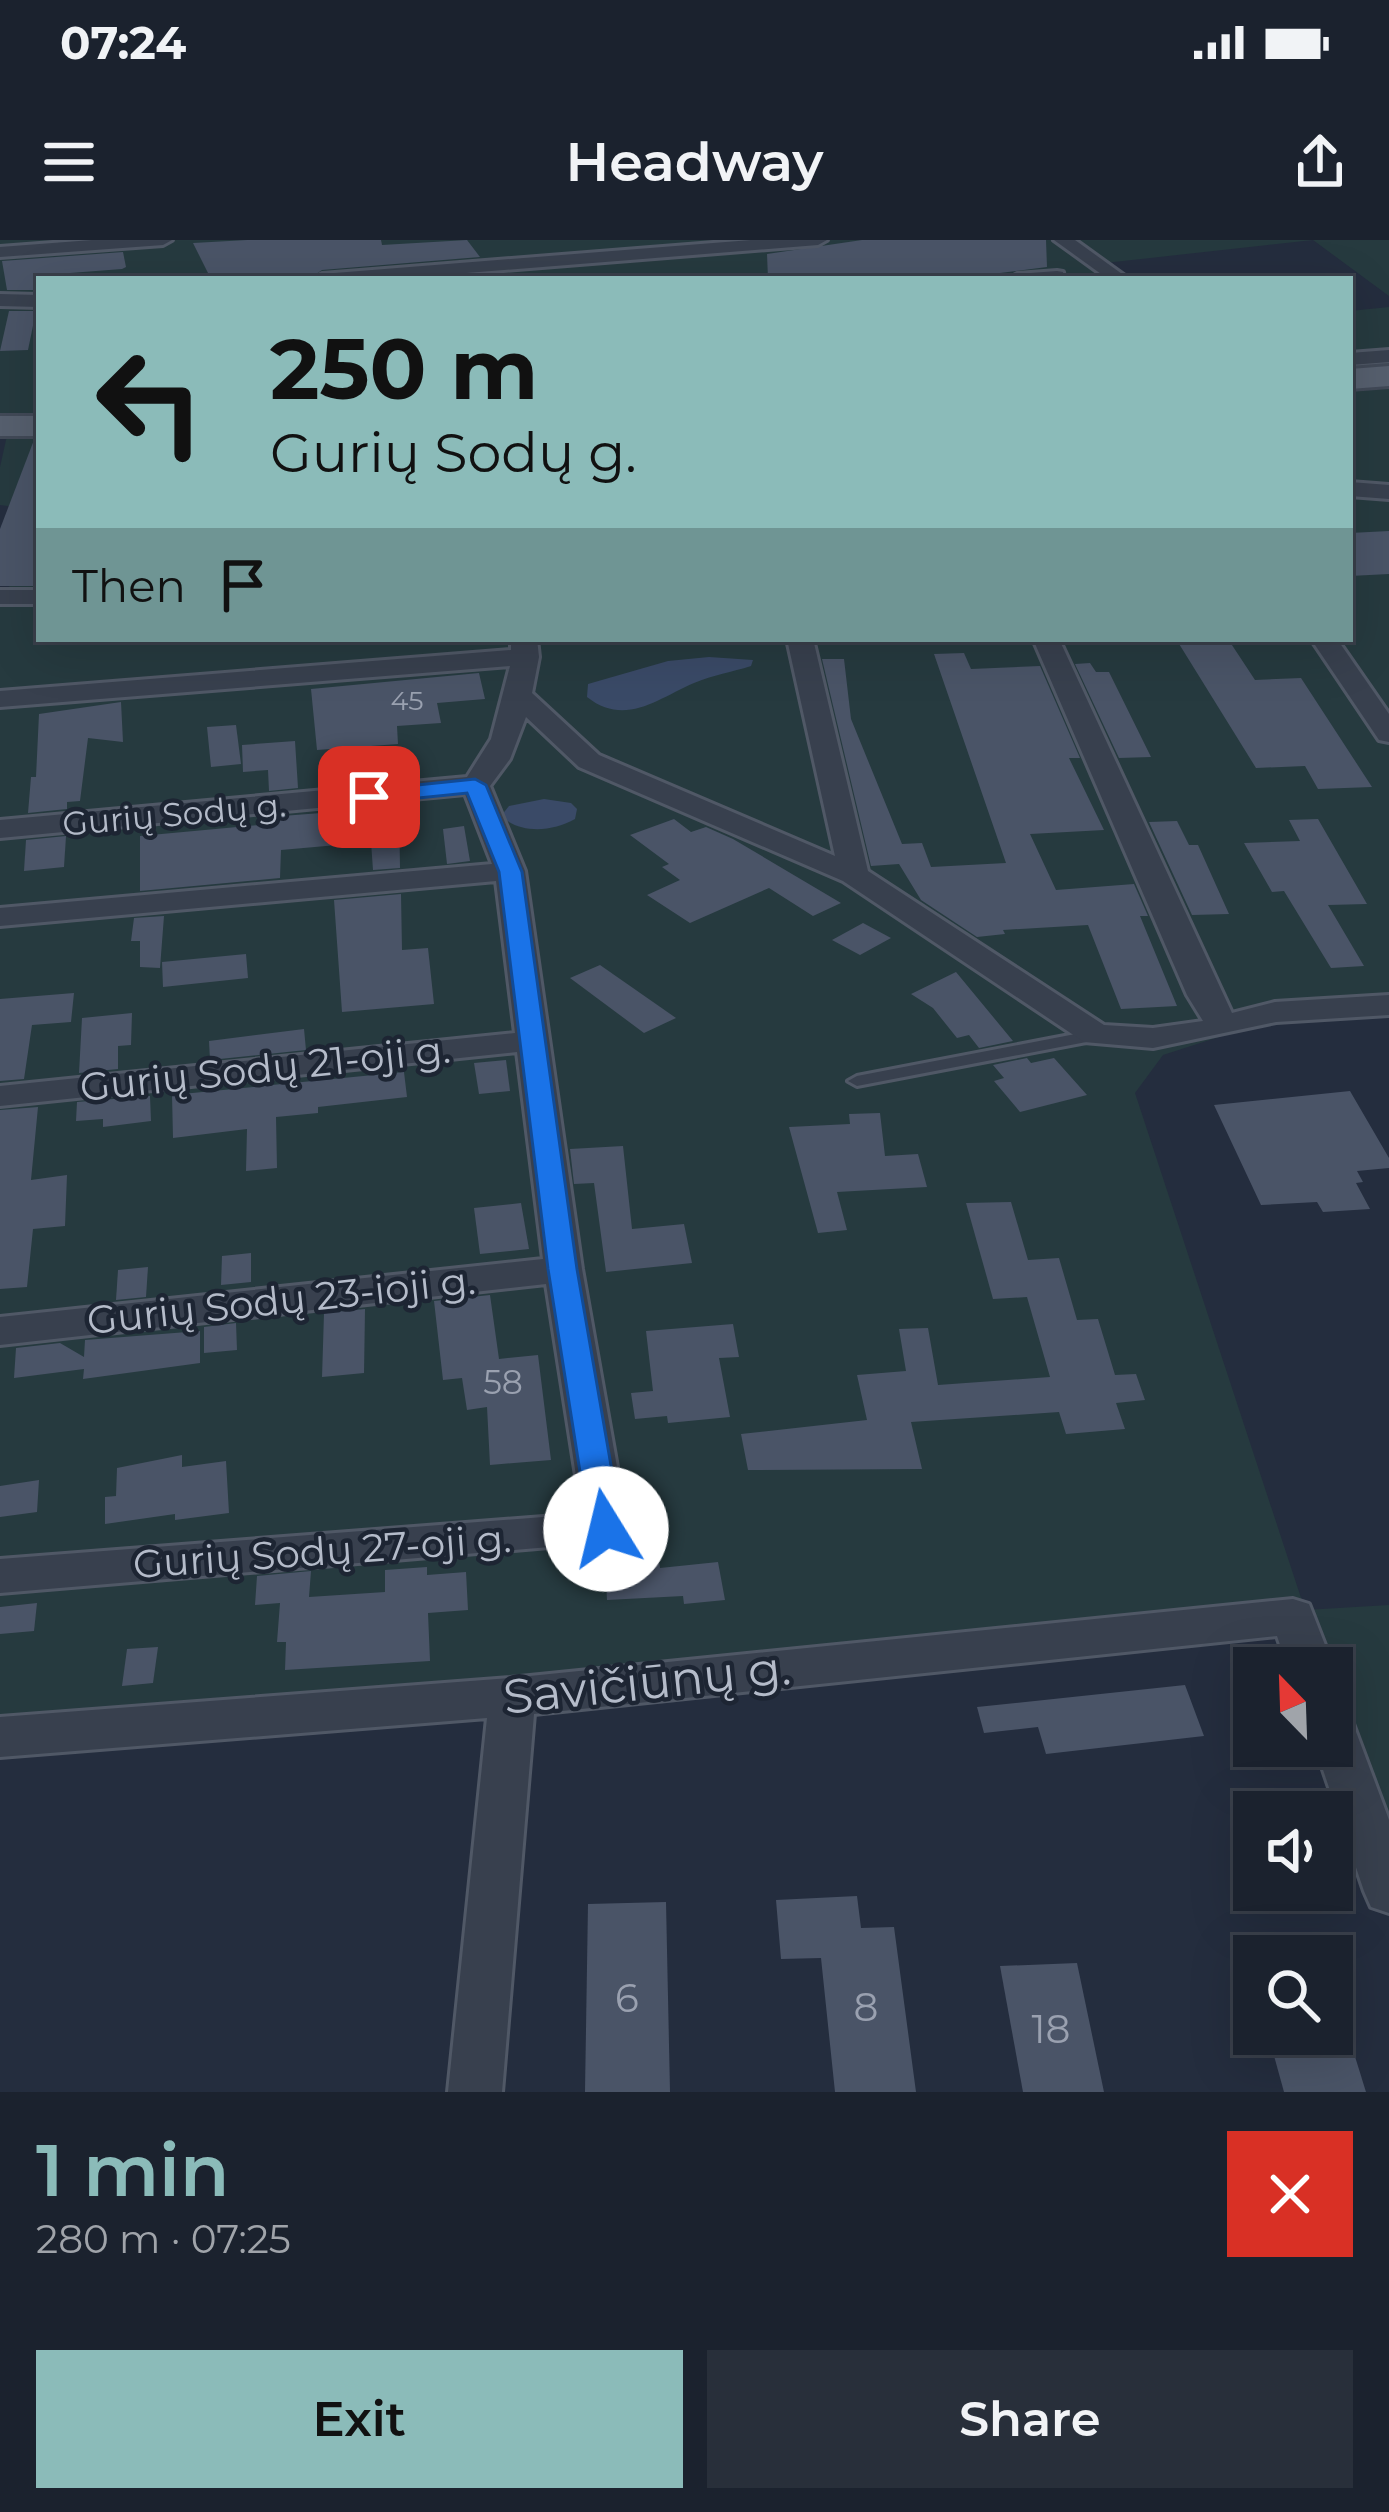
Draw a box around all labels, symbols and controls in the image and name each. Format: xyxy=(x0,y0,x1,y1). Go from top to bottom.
text: 07:24 xyxy=(60,15,186,70)
icon: menu xyxy=(36,129,102,195)
text: Headway xyxy=(565,129,824,195)
icon: share xyxy=(1287,129,1353,195)
text: 250 m xyxy=(270,318,538,420)
icon: left xyxy=(72,324,228,480)
text: Gurių Sodų g. xyxy=(270,420,637,486)
icon: arrive xyxy=(210,552,276,618)
text: Then xyxy=(72,558,186,613)
house number: 45 xyxy=(390,684,424,717)
pin xyxy=(318,746,420,848)
icon: arrive xyxy=(336,764,402,830)
street label: Gurių Sodų g. xyxy=(61,784,287,844)
street label: Gurių Sodų 21-oji g. xyxy=(77,1025,453,1111)
street label: Gurių Sodų 23-ioji g. xyxy=(84,1256,478,1344)
house number: 58 xyxy=(483,1362,523,1402)
position arrow xyxy=(543,1466,669,1592)
street label: Gurių Sodų 27-oji g. xyxy=(131,1514,513,1588)
street label: Savičiūnų g. xyxy=(501,1638,793,1726)
north arrow xyxy=(1233,1647,1353,1767)
map controls xyxy=(1233,1647,1353,2055)
button: sound xyxy=(1233,1791,1353,1911)
button: search xyxy=(1233,1935,1353,2055)
house number: 6 xyxy=(615,1974,639,2022)
house number: 8 xyxy=(854,1983,878,2031)
house number: 18 xyxy=(1032,2005,1070,2053)
text: 1 min xyxy=(36,2126,229,2214)
button: close xyxy=(1227,2131,1353,2257)
text: 280 m · 07:25 xyxy=(36,2215,291,2263)
button: Exit xyxy=(36,2350,683,2488)
button: Share xyxy=(707,2350,1353,2488)

